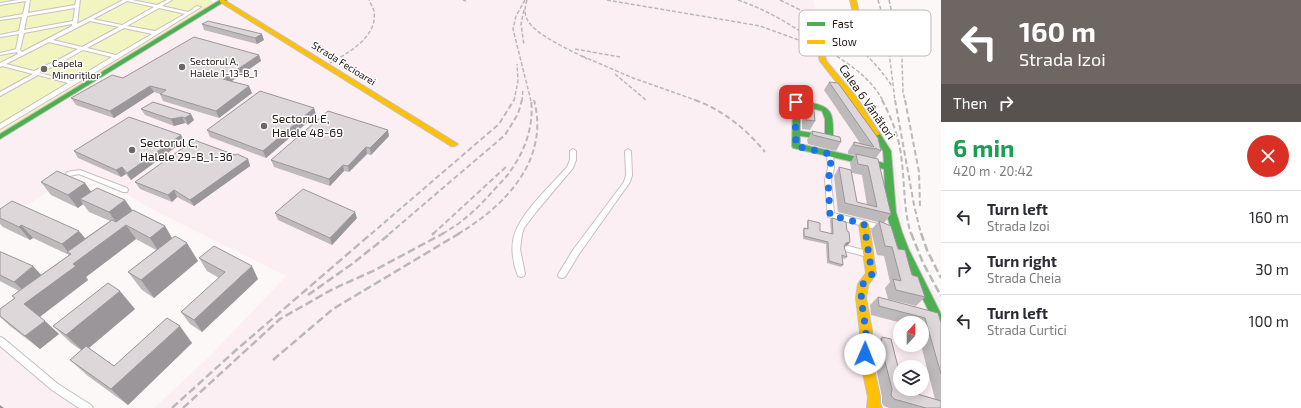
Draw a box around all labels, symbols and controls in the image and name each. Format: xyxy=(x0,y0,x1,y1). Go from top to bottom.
legend xyxy=(799,10,931,56)
text: 160 m xyxy=(1019,14,1096,48)
icon: left xyxy=(953,16,1005,68)
text: Fast xyxy=(832,17,854,30)
text: Slow xyxy=(832,35,857,48)
street label: Strada Fecioarei xyxy=(310,39,378,87)
text: Strada Izoi xyxy=(1019,48,1106,70)
place label: Sectorul A, Halele 1-13-B_1 xyxy=(190,55,258,79)
place label: Capela Minoriților xyxy=(52,57,100,82)
street label: Calea 6 Vânători xyxy=(837,61,899,142)
marker: Sectorul A, Halele 1-13-B_1 xyxy=(177,62,187,72)
marker: Capela Minoriților xyxy=(39,64,49,74)
pin xyxy=(779,85,813,119)
icon: arrive xyxy=(785,91,807,113)
icon: right xyxy=(995,92,1017,114)
text: Then xyxy=(953,94,987,112)
place label: Sectorul E, Halele 48-69 xyxy=(272,111,343,139)
marker: Sectorul E, Halele 48-69 xyxy=(259,121,269,131)
text: 6 min xyxy=(953,133,1015,162)
place label: Sectorul C, Halele 29-B_1-36 xyxy=(140,135,233,163)
button: close xyxy=(1247,135,1289,177)
marker: Sectorul C, Halele 29-B_1-36 xyxy=(127,145,137,155)
text: 420 m · 20:42 xyxy=(953,163,1033,179)
text: Turn left xyxy=(987,200,1048,218)
icon: left xyxy=(953,206,975,228)
text: 160 m xyxy=(1249,208,1289,226)
text: Strada Izoi xyxy=(987,218,1050,234)
text: Turn right xyxy=(987,252,1057,270)
icon: right xyxy=(953,258,975,280)
text: 30 m xyxy=(1255,260,1289,278)
text: Strada Cheia xyxy=(987,270,1061,286)
text: Turn left xyxy=(987,304,1048,322)
icon: left xyxy=(953,310,975,332)
text: 100 m xyxy=(1248,312,1289,330)
north arrow xyxy=(893,316,929,352)
map controls xyxy=(893,316,929,396)
text: Strada Curtici xyxy=(987,322,1067,338)
position arrow xyxy=(844,333,886,375)
button: layers xyxy=(893,360,929,396)

